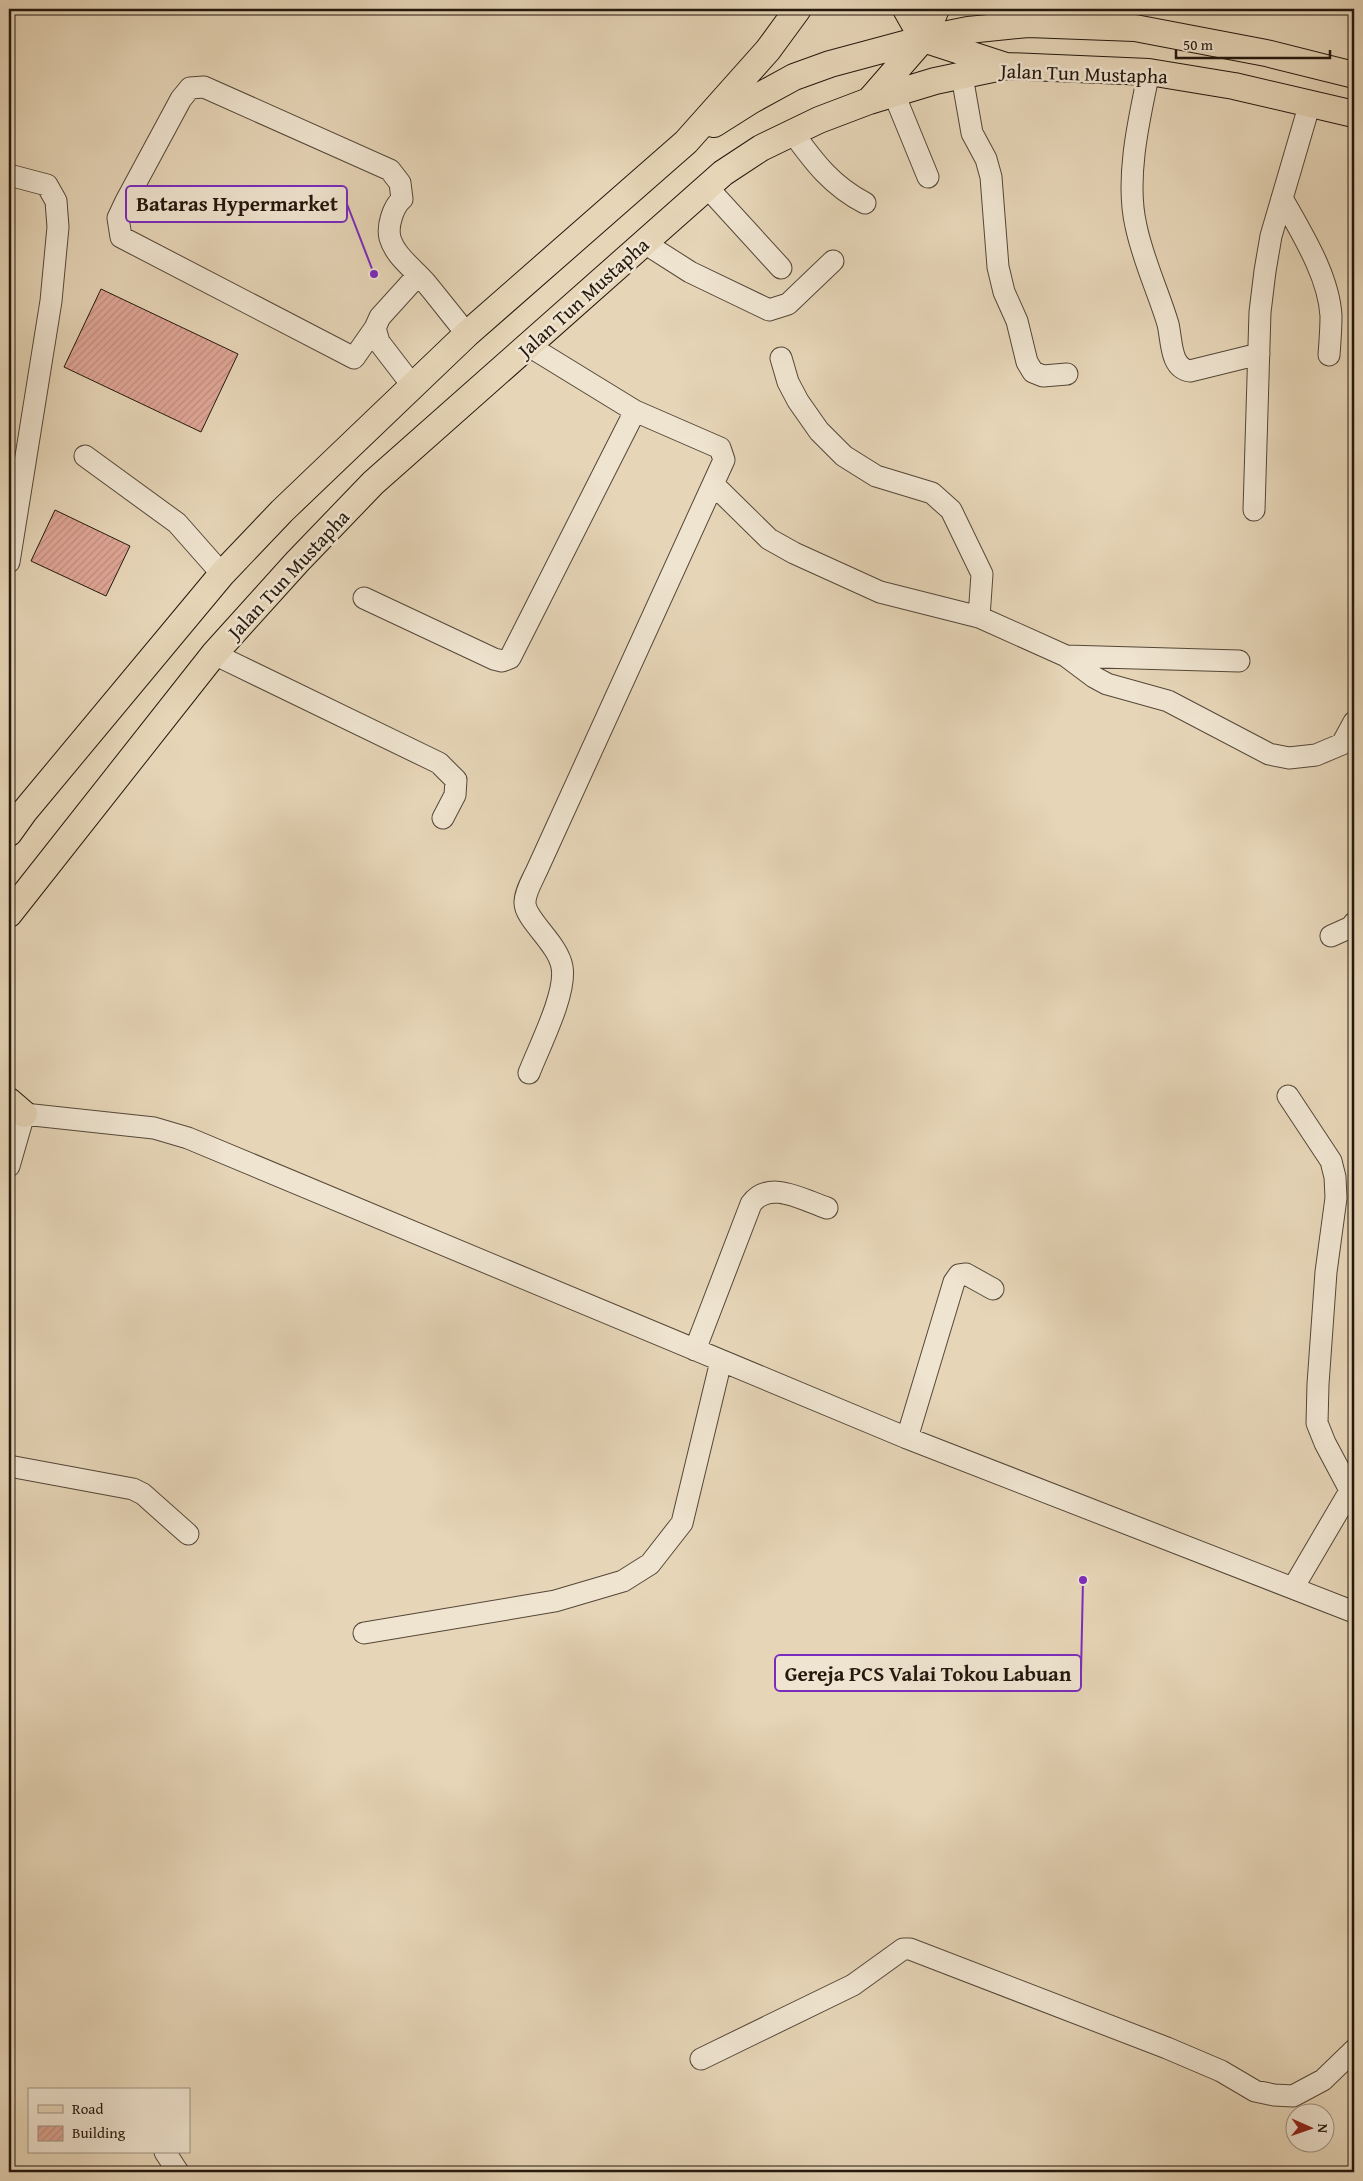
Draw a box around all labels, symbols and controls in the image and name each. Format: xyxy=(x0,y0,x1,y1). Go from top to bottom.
scale bar xyxy=(1176,28,1329,60)
text: 50 m xyxy=(1183,34,1214,55)
street label: Jalan Tun Mustapha xyxy=(997,55,1169,90)
callout: Bataras Hypermarket xyxy=(126,186,347,222)
text: Bataras Hypermarket xyxy=(136,188,338,219)
street label: Jalan Tun Mustapha xyxy=(509,230,655,366)
street label: Jalan Tun Mustapha xyxy=(218,503,356,647)
callout: Gereja PCS Valai Tokou Labuan xyxy=(775,1655,1081,1691)
text: Gereja PCS Valai Tokou Labuan xyxy=(785,1658,1072,1689)
legend xyxy=(28,2088,190,2154)
text: Road xyxy=(72,2098,103,2119)
north arrow xyxy=(1286,2104,1336,2154)
text: Building xyxy=(72,2122,126,2143)
text: N xyxy=(1313,2123,1333,2134)

